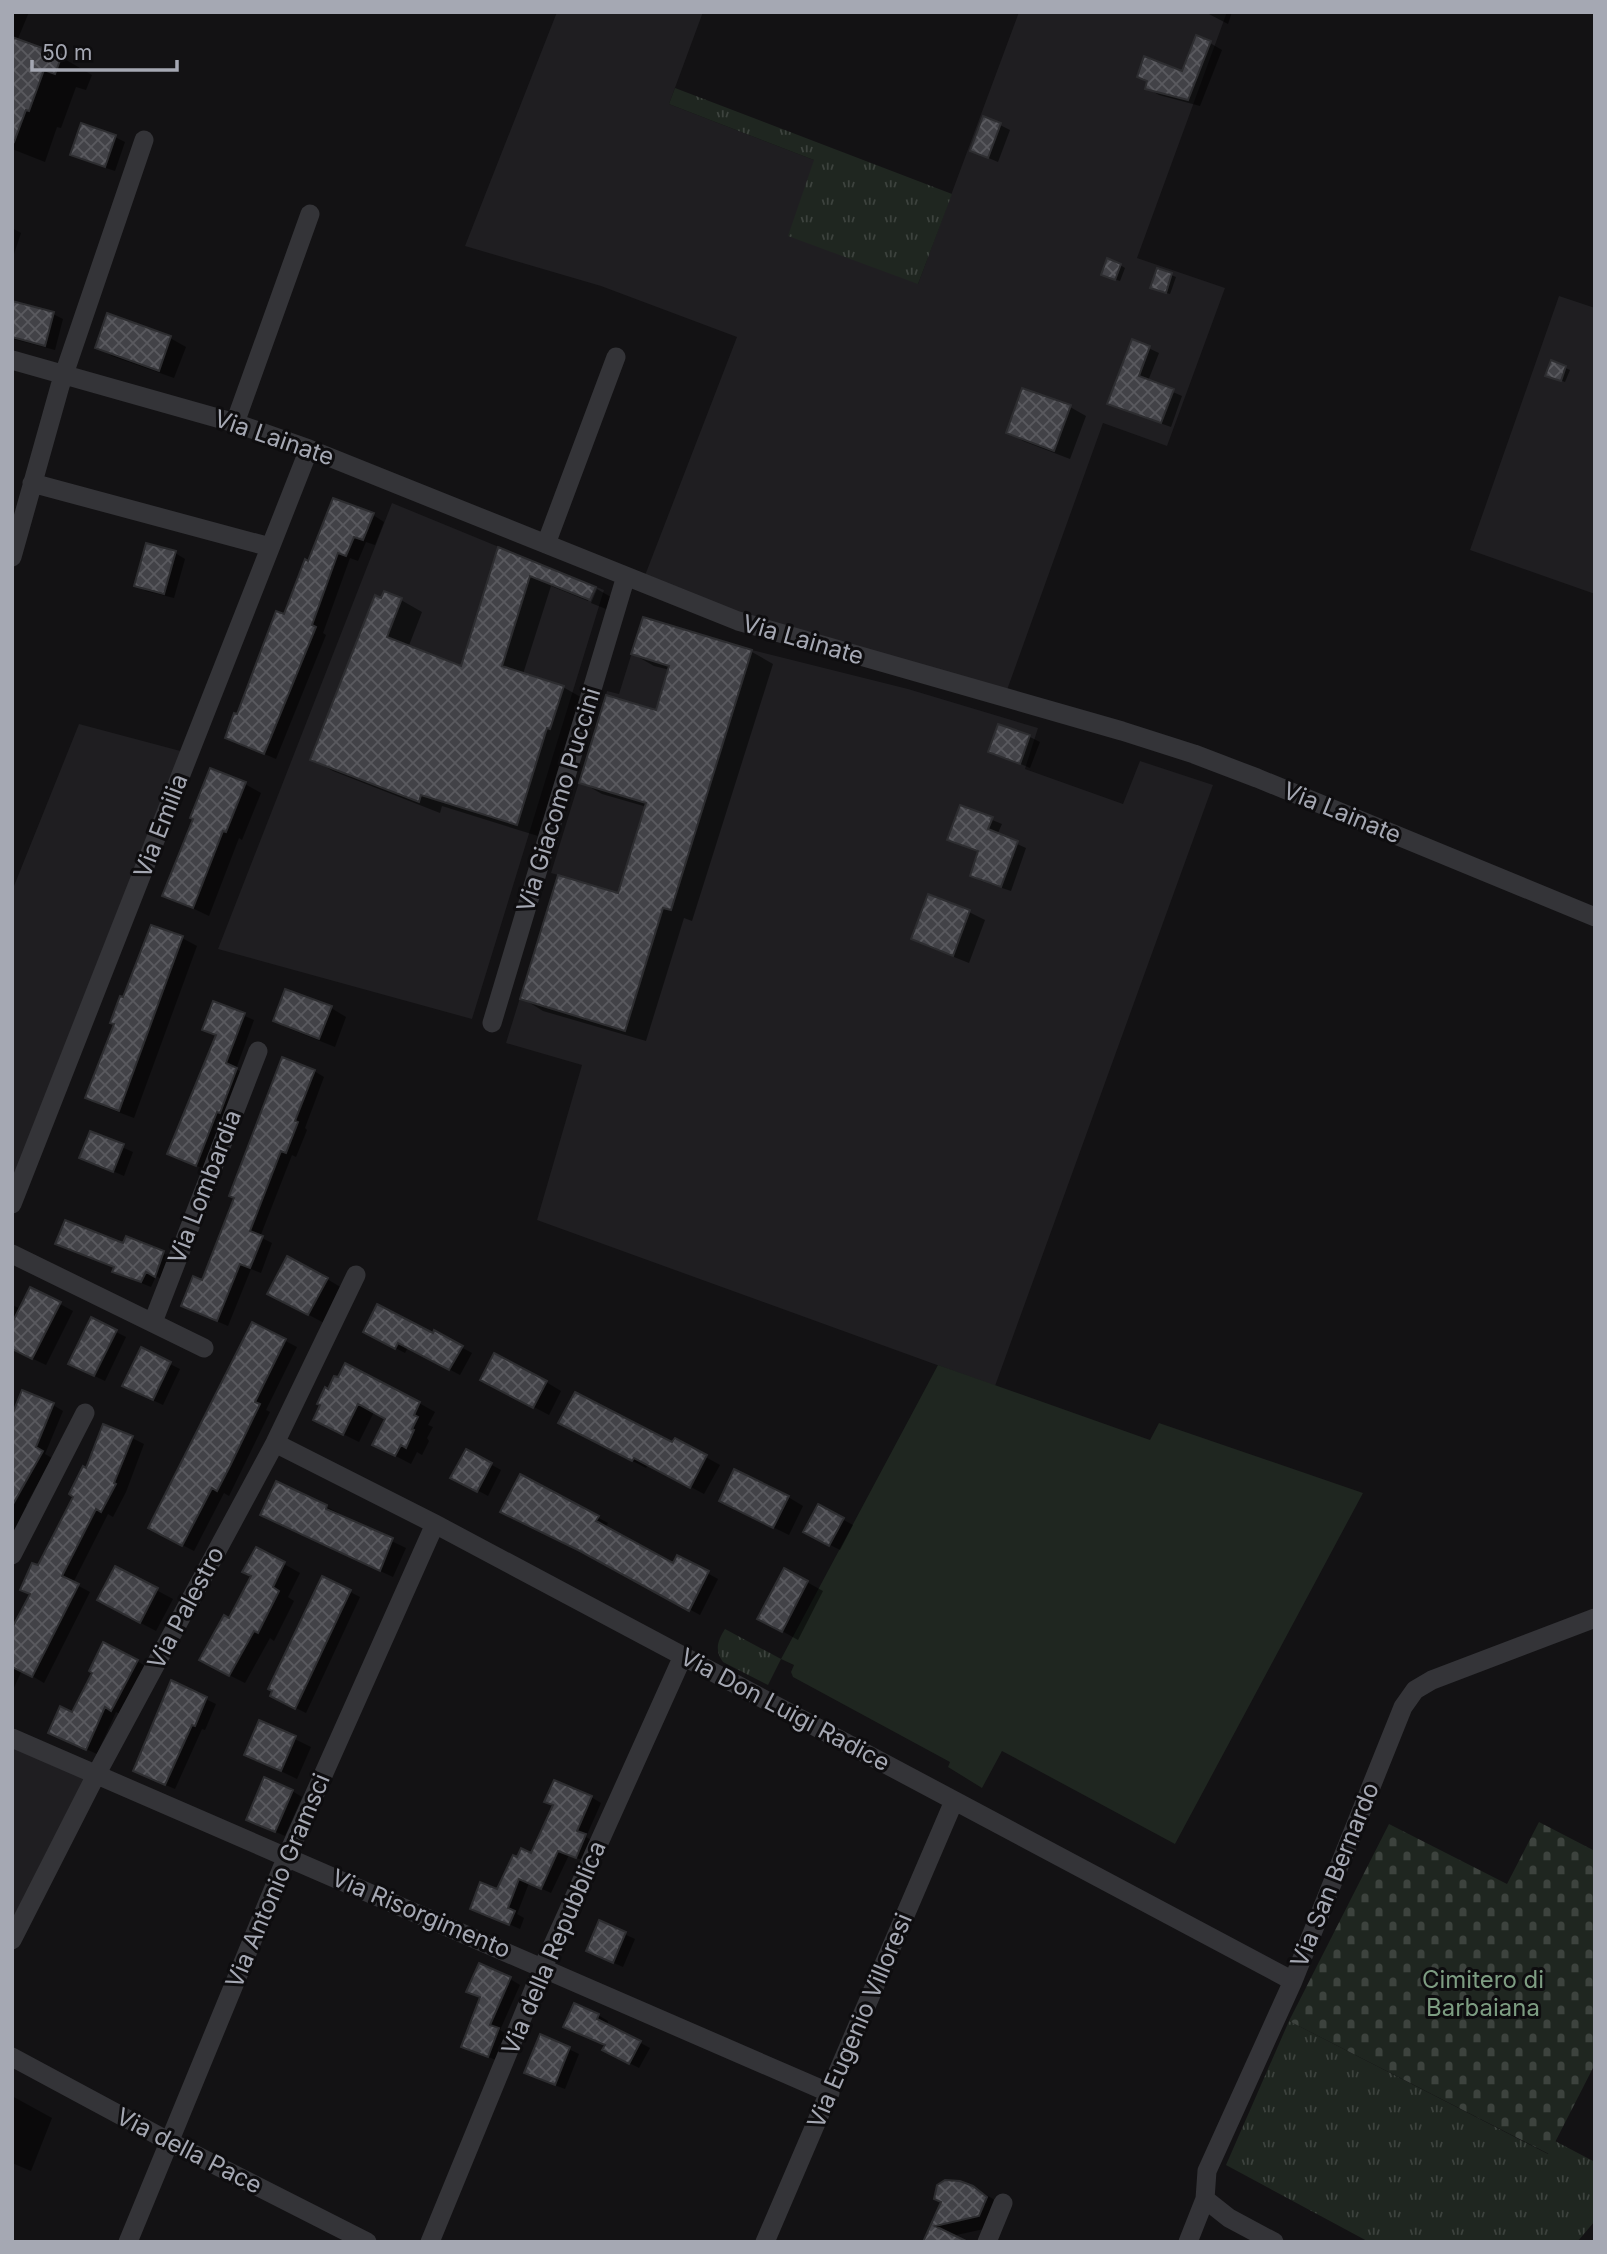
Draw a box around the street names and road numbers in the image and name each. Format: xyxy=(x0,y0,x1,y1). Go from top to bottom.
street label: Via Lainate xyxy=(210,404,338,472)
street label: Via Lainate xyxy=(739,608,867,671)
street label: Via Giacomo Puccini xyxy=(511,684,606,915)
street label: Via Emilia xyxy=(127,770,194,882)
street label: Via Lainate xyxy=(1279,776,1405,849)
street label: Via Lombardia xyxy=(162,1106,247,1268)
street label: Via Palestro xyxy=(141,1541,230,1674)
street label: Via Don Luigi Radice xyxy=(676,1642,895,1777)
street label: Via Antonio Gramsci xyxy=(219,1769,336,1992)
street label: Via San Bernardo xyxy=(1284,1778,1385,1972)
street label: Via della Repubblica xyxy=(495,1836,612,2059)
street label: Via Risorgimento xyxy=(327,1863,515,1964)
street label: Via Eugenio Villoresi xyxy=(801,1909,918,2133)
street label: Via della Pace xyxy=(112,2101,267,2200)

